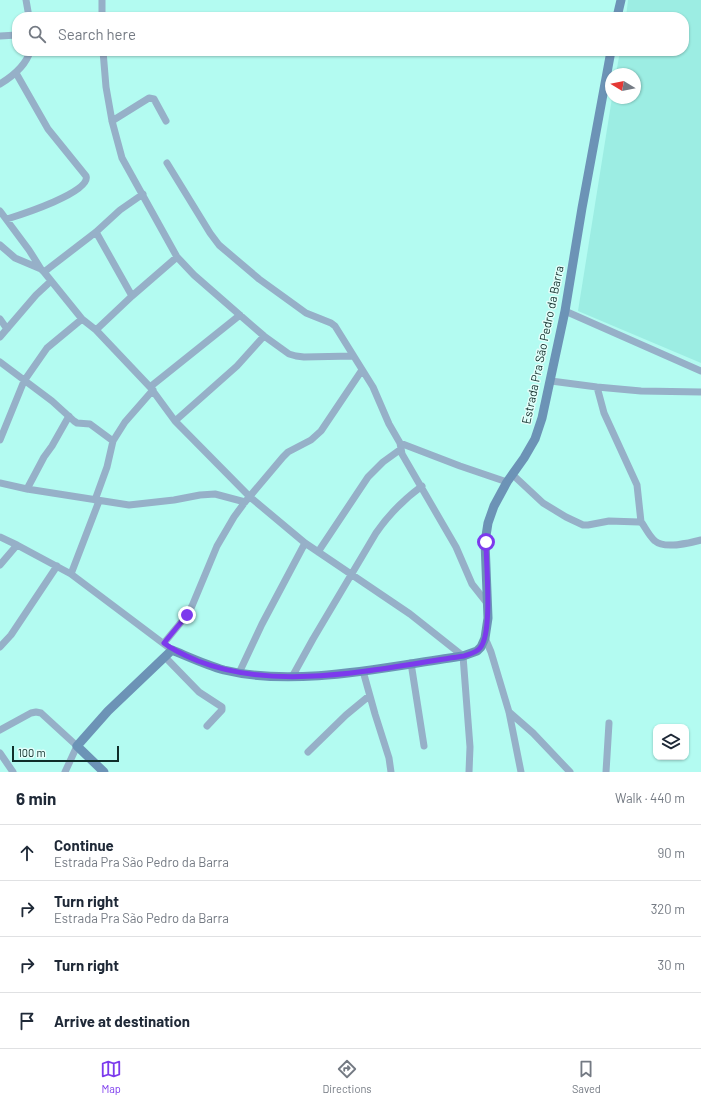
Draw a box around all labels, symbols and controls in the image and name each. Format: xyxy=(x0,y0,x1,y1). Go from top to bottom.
search box xyxy=(12,12,689,56)
icon: search xyxy=(26,23,48,45)
text: Search here xyxy=(58,25,136,43)
north arrow xyxy=(605,68,641,104)
street label: Estrada Pra São Pedro da Barra xyxy=(518,264,566,425)
route start xyxy=(477,533,495,551)
route end xyxy=(178,606,196,624)
map controls xyxy=(653,724,689,760)
button: layers xyxy=(653,724,689,760)
scale bar xyxy=(12,744,119,763)
text: 100 m xyxy=(18,746,46,759)
text: 6 min xyxy=(16,788,56,808)
text: Walk · 440 m xyxy=(615,790,685,806)
text: Continue xyxy=(54,836,114,854)
icon: ahead xyxy=(16,842,38,864)
text: 90 m xyxy=(658,845,685,861)
text: Estrada Pra São Pedro da Barra xyxy=(54,854,229,870)
text: Turn right xyxy=(54,892,119,910)
icon: right xyxy=(16,898,38,920)
text: 320 m xyxy=(651,901,685,917)
text: Estrada Pra São Pedro da Barra xyxy=(54,910,229,926)
icon: right xyxy=(16,954,38,976)
text: Turn right xyxy=(54,956,119,974)
text: 30 m xyxy=(658,957,685,973)
icon: arrive xyxy=(16,1010,38,1032)
text: Arrive at destination xyxy=(54,1012,190,1030)
tab: Map xyxy=(100,1058,122,1095)
tab: Directions xyxy=(322,1058,372,1095)
tab: Saved xyxy=(572,1058,601,1095)

